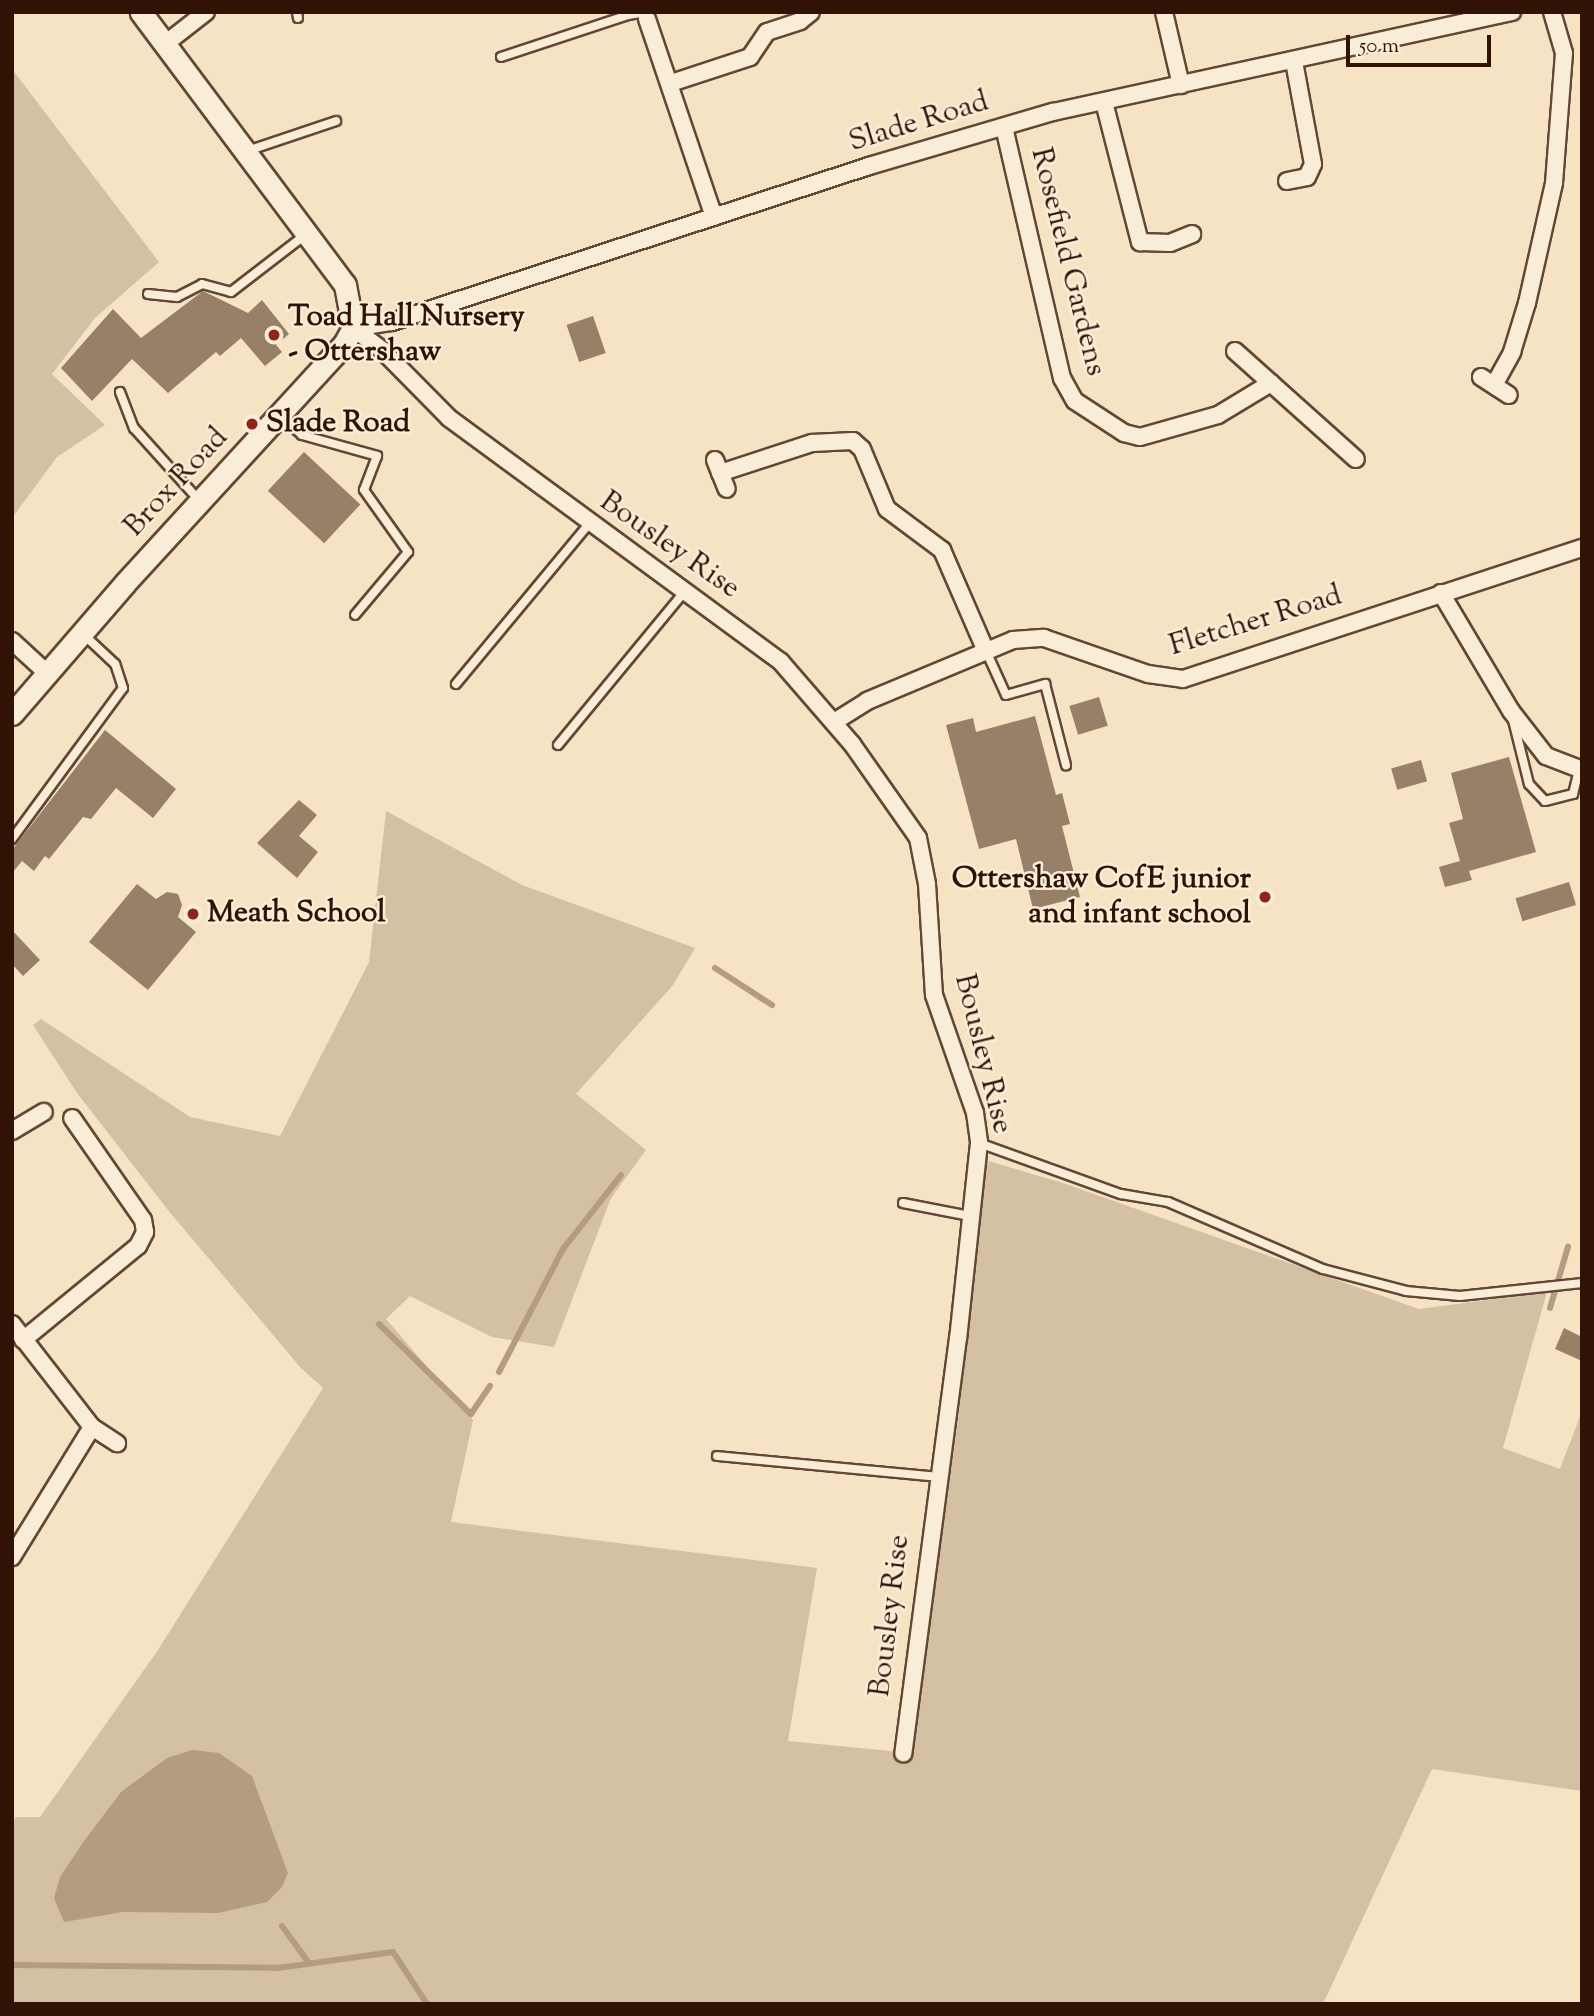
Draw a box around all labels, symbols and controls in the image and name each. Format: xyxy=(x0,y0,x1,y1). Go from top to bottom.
scale bar xyxy=(1349,21,1494,65)
text: 50 m xyxy=(1359,32,1399,62)
street label: Slade Road xyxy=(845,85,993,161)
street label: Rosefield Gardens xyxy=(1021,144,1113,380)
place label: Toad Hall Nursery - Ottershaw xyxy=(288,300,525,370)
marker: Toad Hall Nursery - Ottershaw xyxy=(266,327,282,343)
place label: Slade Road xyxy=(266,406,410,442)
marker: Slade Road xyxy=(244,416,260,432)
street label: Brox Road xyxy=(117,421,237,545)
street label: Bousley Rise xyxy=(592,484,746,608)
street label: Fletcher Road xyxy=(1165,579,1347,665)
place label: Ottershaw CofE junior and infant school xyxy=(952,862,1251,932)
marker: Ottershaw CofE junior and infant school xyxy=(1257,889,1273,905)
place label: Meath School xyxy=(207,896,386,932)
marker: Meath School xyxy=(185,906,201,922)
street label: Bousley Rise xyxy=(945,970,1019,1138)
street label: Bousley Rise xyxy=(863,1533,919,1699)

